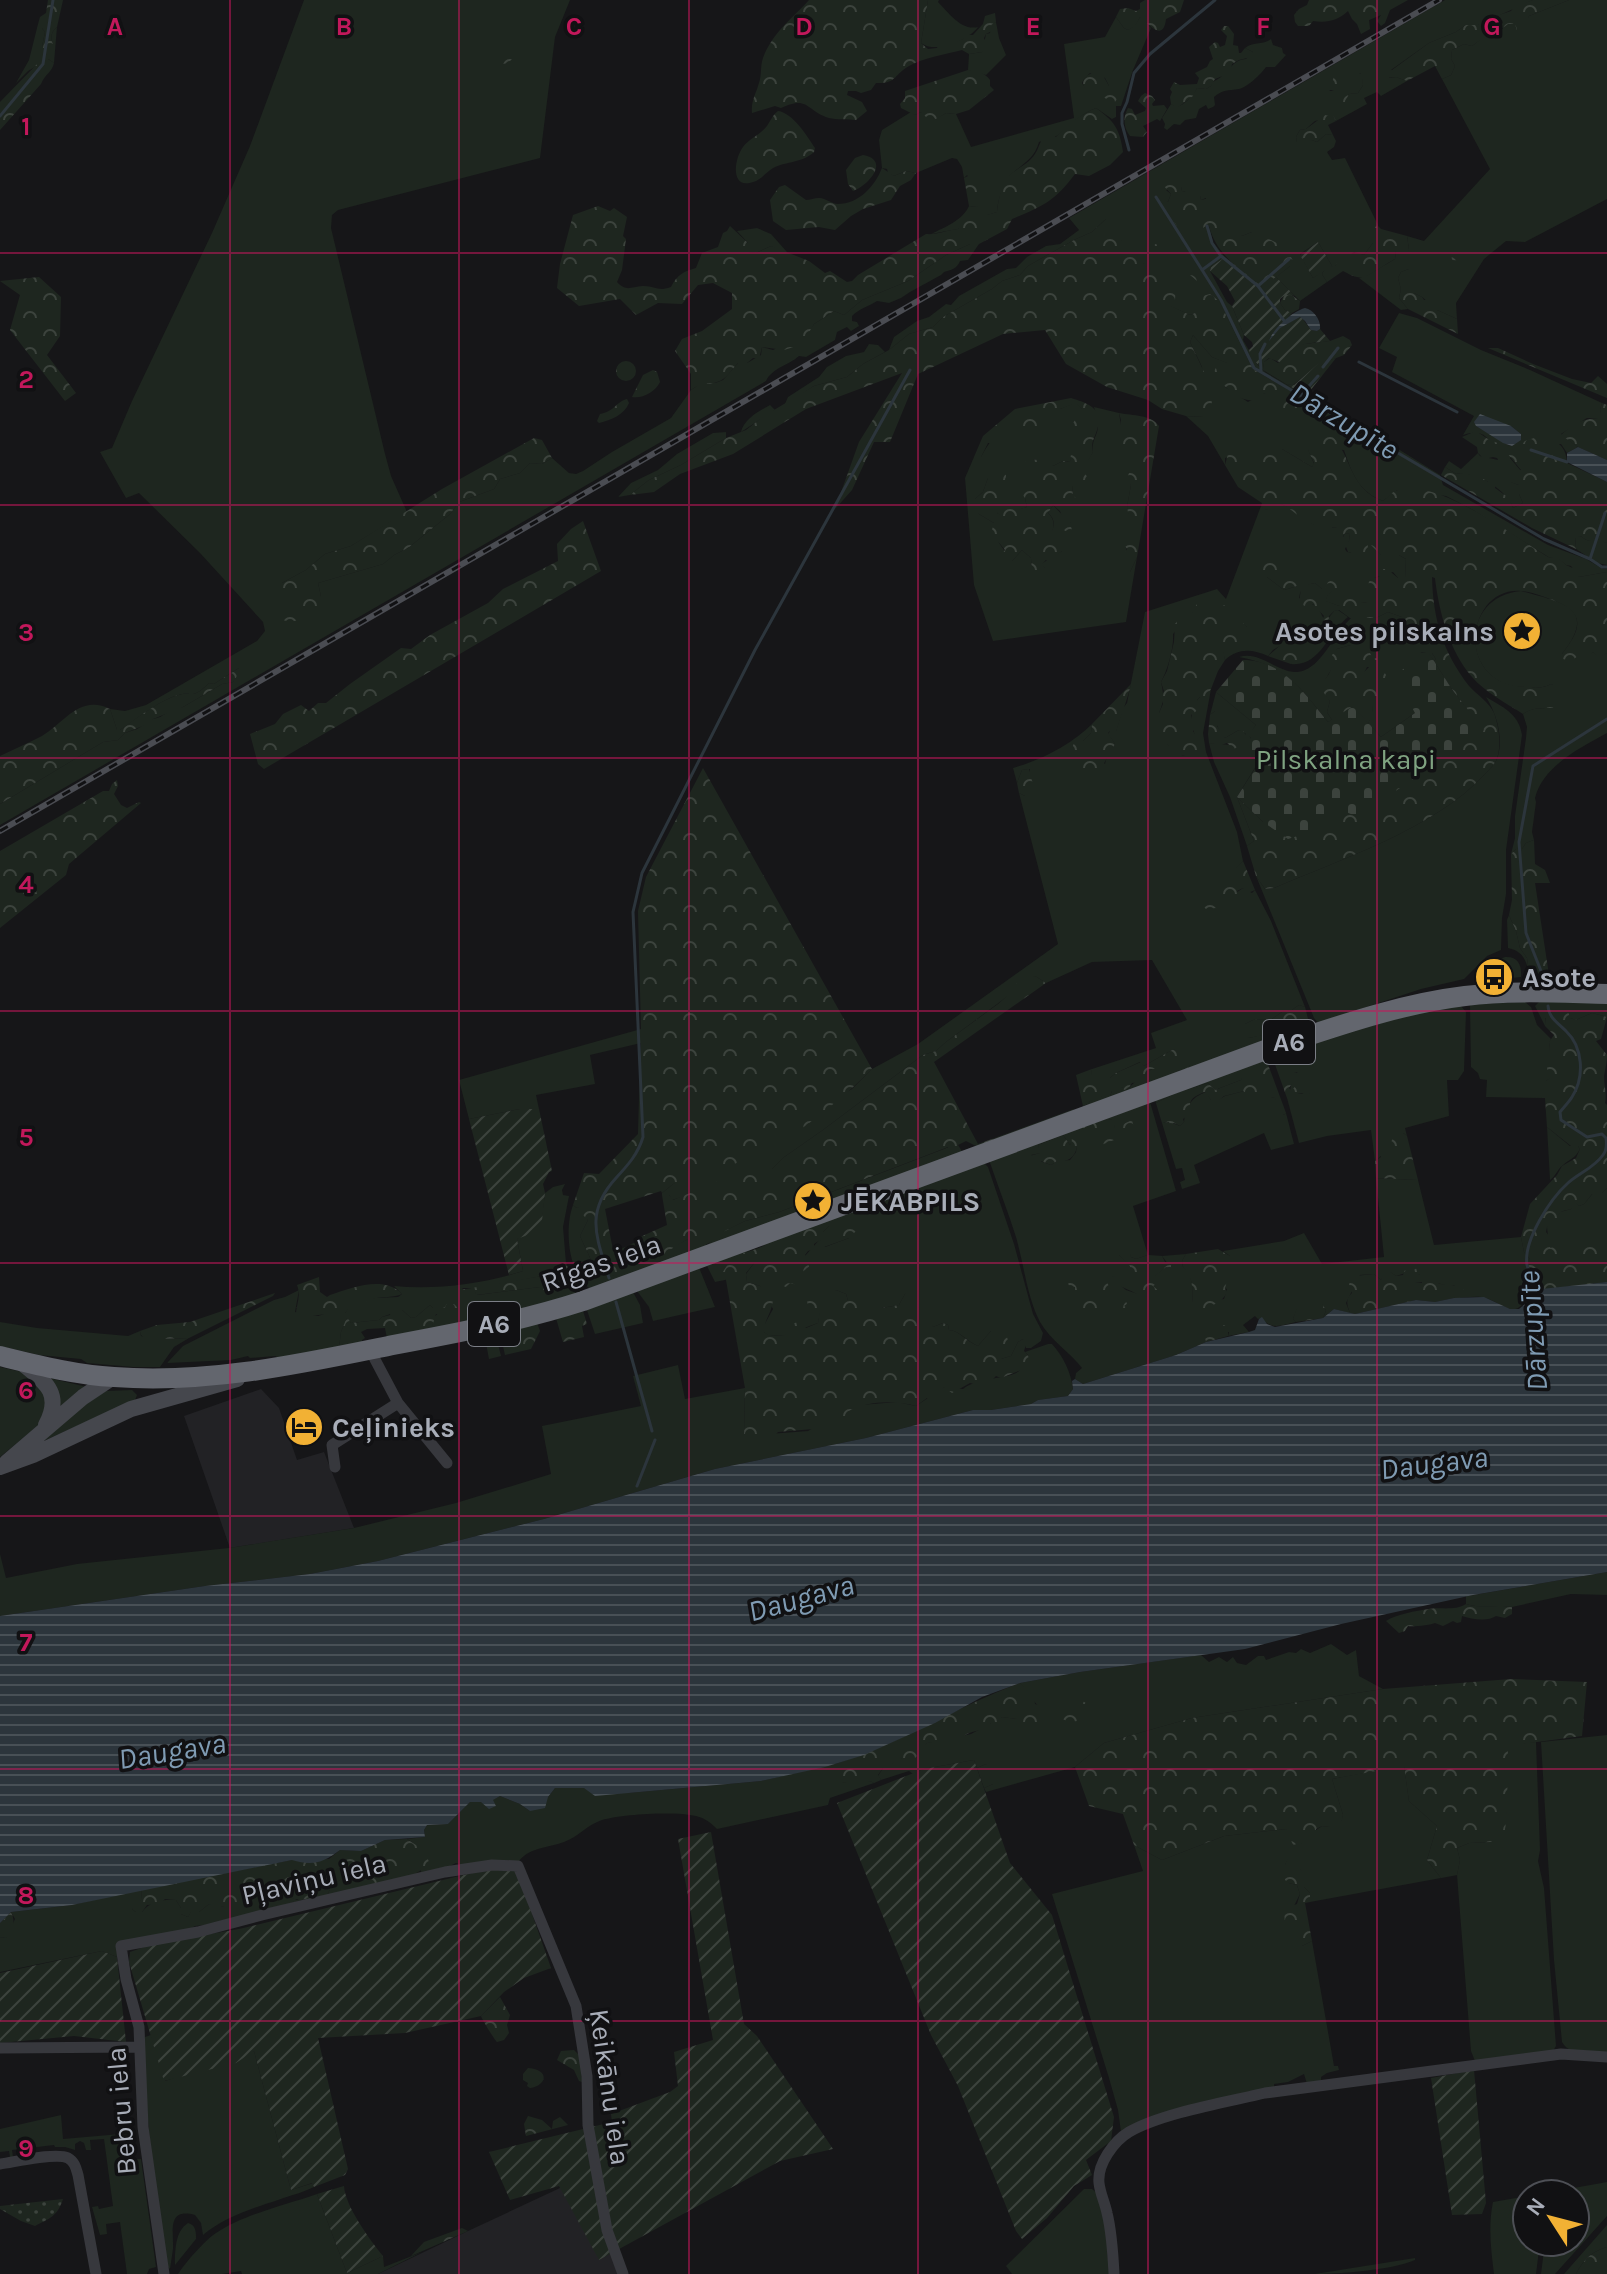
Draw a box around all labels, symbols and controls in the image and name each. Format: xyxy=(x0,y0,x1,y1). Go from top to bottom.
text: A xyxy=(107,11,123,42)
text: B xyxy=(336,11,352,42)
text: C xyxy=(566,11,582,42)
text: D xyxy=(795,11,813,42)
text: E xyxy=(1025,11,1041,42)
text: F xyxy=(1256,11,1270,42)
text: G xyxy=(1483,11,1501,42)
text: 1 xyxy=(21,111,31,142)
text: 2 xyxy=(18,364,34,395)
water label: Dārzupīte xyxy=(1283,375,1405,468)
place icon: Asotes pilskalns xyxy=(1501,610,1543,652)
place label: Asotes pilskalns xyxy=(1275,615,1494,648)
text: 3 xyxy=(18,617,34,648)
park label: Pilskalna kapi xyxy=(1256,743,1436,776)
text: 4 xyxy=(18,869,34,900)
bus stop icon: Asote xyxy=(1473,956,1515,998)
place label: Asote xyxy=(1522,961,1596,994)
road number: A6 xyxy=(1263,1020,1315,1064)
text: 5 xyxy=(18,1122,34,1153)
place icon: JĒKABPILS xyxy=(792,1180,834,1222)
place label: JĒKABPILS xyxy=(841,1185,980,1218)
street label: Rīgas iela xyxy=(537,1227,665,1299)
water label: Dārzupīte xyxy=(1511,1269,1555,1392)
road number: A6 xyxy=(468,1302,520,1346)
text: 6 xyxy=(18,1375,34,1406)
hotel icon: Ceļinieks xyxy=(283,1406,325,1448)
place label: Ceļinieks xyxy=(332,1411,455,1444)
water label: Daugava xyxy=(1378,1439,1490,1487)
water label: Daugava xyxy=(744,1567,858,1629)
text: 7 xyxy=(20,1627,33,1658)
water label: Daugava xyxy=(116,1725,228,1777)
street label: Pļaviņu iela xyxy=(238,1846,390,1912)
text: 8 xyxy=(18,1880,34,1911)
street label: Ķeikānu iela xyxy=(583,2007,637,2167)
street label: Bebru iela xyxy=(99,2046,143,2176)
text: 9 xyxy=(18,2133,34,2164)
north arrow xyxy=(1511,2178,1591,2258)
text: N xyxy=(1520,2193,1551,2221)

